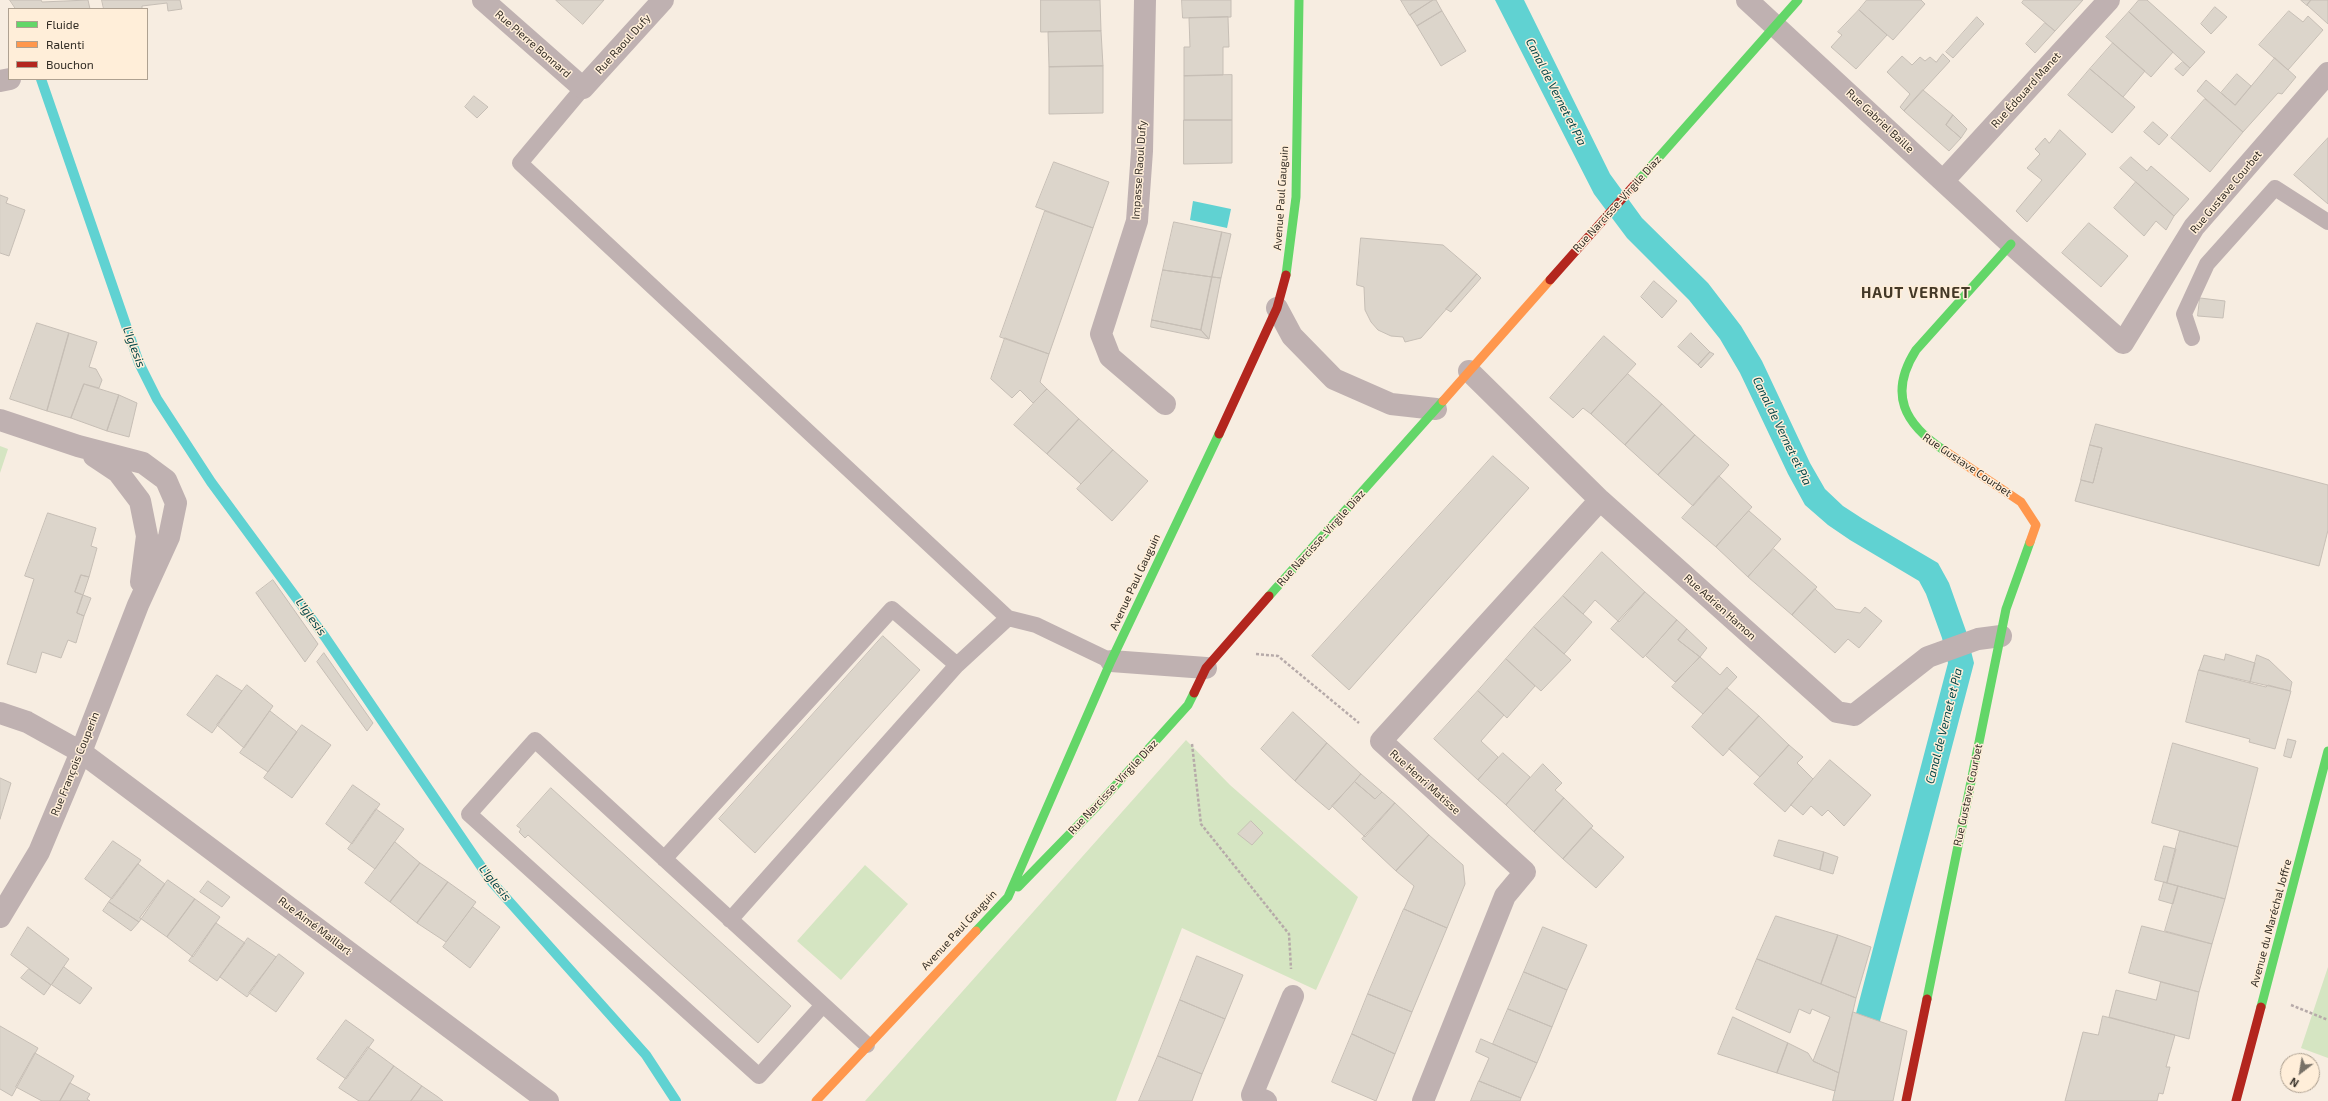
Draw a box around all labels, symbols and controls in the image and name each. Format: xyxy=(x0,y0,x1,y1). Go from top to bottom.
legend xyxy=(8,8,148,80)
street label: Rue Pierre Bonnard xyxy=(492,8,574,80)
street label: Rue Raoul Dufy xyxy=(593,11,653,77)
text: Fluide xyxy=(46,17,79,31)
water label: Canal de Vernet et Pia xyxy=(1523,36,1589,148)
text: Ralenti xyxy=(46,37,85,51)
street label: Rue Édouard Manet xyxy=(1988,49,2064,131)
text: Bouchon xyxy=(46,57,94,71)
street label: Rue Gabriel Baille xyxy=(1844,86,1916,156)
street label: Impasse Raoul Dufy xyxy=(1129,120,1149,220)
street label: Avenue Paul Gauguin xyxy=(1271,145,1291,251)
street label: Rue Gustave Courbet xyxy=(2187,148,2265,236)
street label: Rue Narcisse-Virgile Diaz xyxy=(1570,153,1664,255)
district label: HAUT VERNET xyxy=(1861,284,1971,302)
water label: L'Iglesis xyxy=(120,325,148,369)
water label: Canal de Vernet et Pia xyxy=(1749,374,1815,488)
street label: Rue Gustave Courbet xyxy=(1920,430,2014,500)
street label: Rue Narcisse-Virgile Diaz xyxy=(1274,487,1368,589)
street label: Avenue Paul Gauguin xyxy=(1107,532,1163,632)
street label: Rue Adrien Hamon xyxy=(1681,571,1759,643)
water label: L'Iglesis xyxy=(293,596,329,638)
water label: Canal de Vernet et Pia xyxy=(1923,667,1965,785)
street label: Rue François Couperin xyxy=(48,710,102,818)
street label: Rue Narcisse-Virgile Diaz xyxy=(1065,737,1161,837)
street label: Rue Gustave Courbet xyxy=(1951,743,1985,847)
street label: Rue Henri Matisse xyxy=(1387,747,1463,817)
street label: Avenue du Maréchal Joffre xyxy=(2248,858,2294,988)
water label: L'Iglesis xyxy=(476,862,514,904)
street label: Avenue Paul Gauguin xyxy=(919,887,999,973)
street label: Rue Aimé Maillart xyxy=(276,894,354,958)
north arrow xyxy=(2280,1053,2320,1093)
text: N xyxy=(2287,1075,2301,1090)

